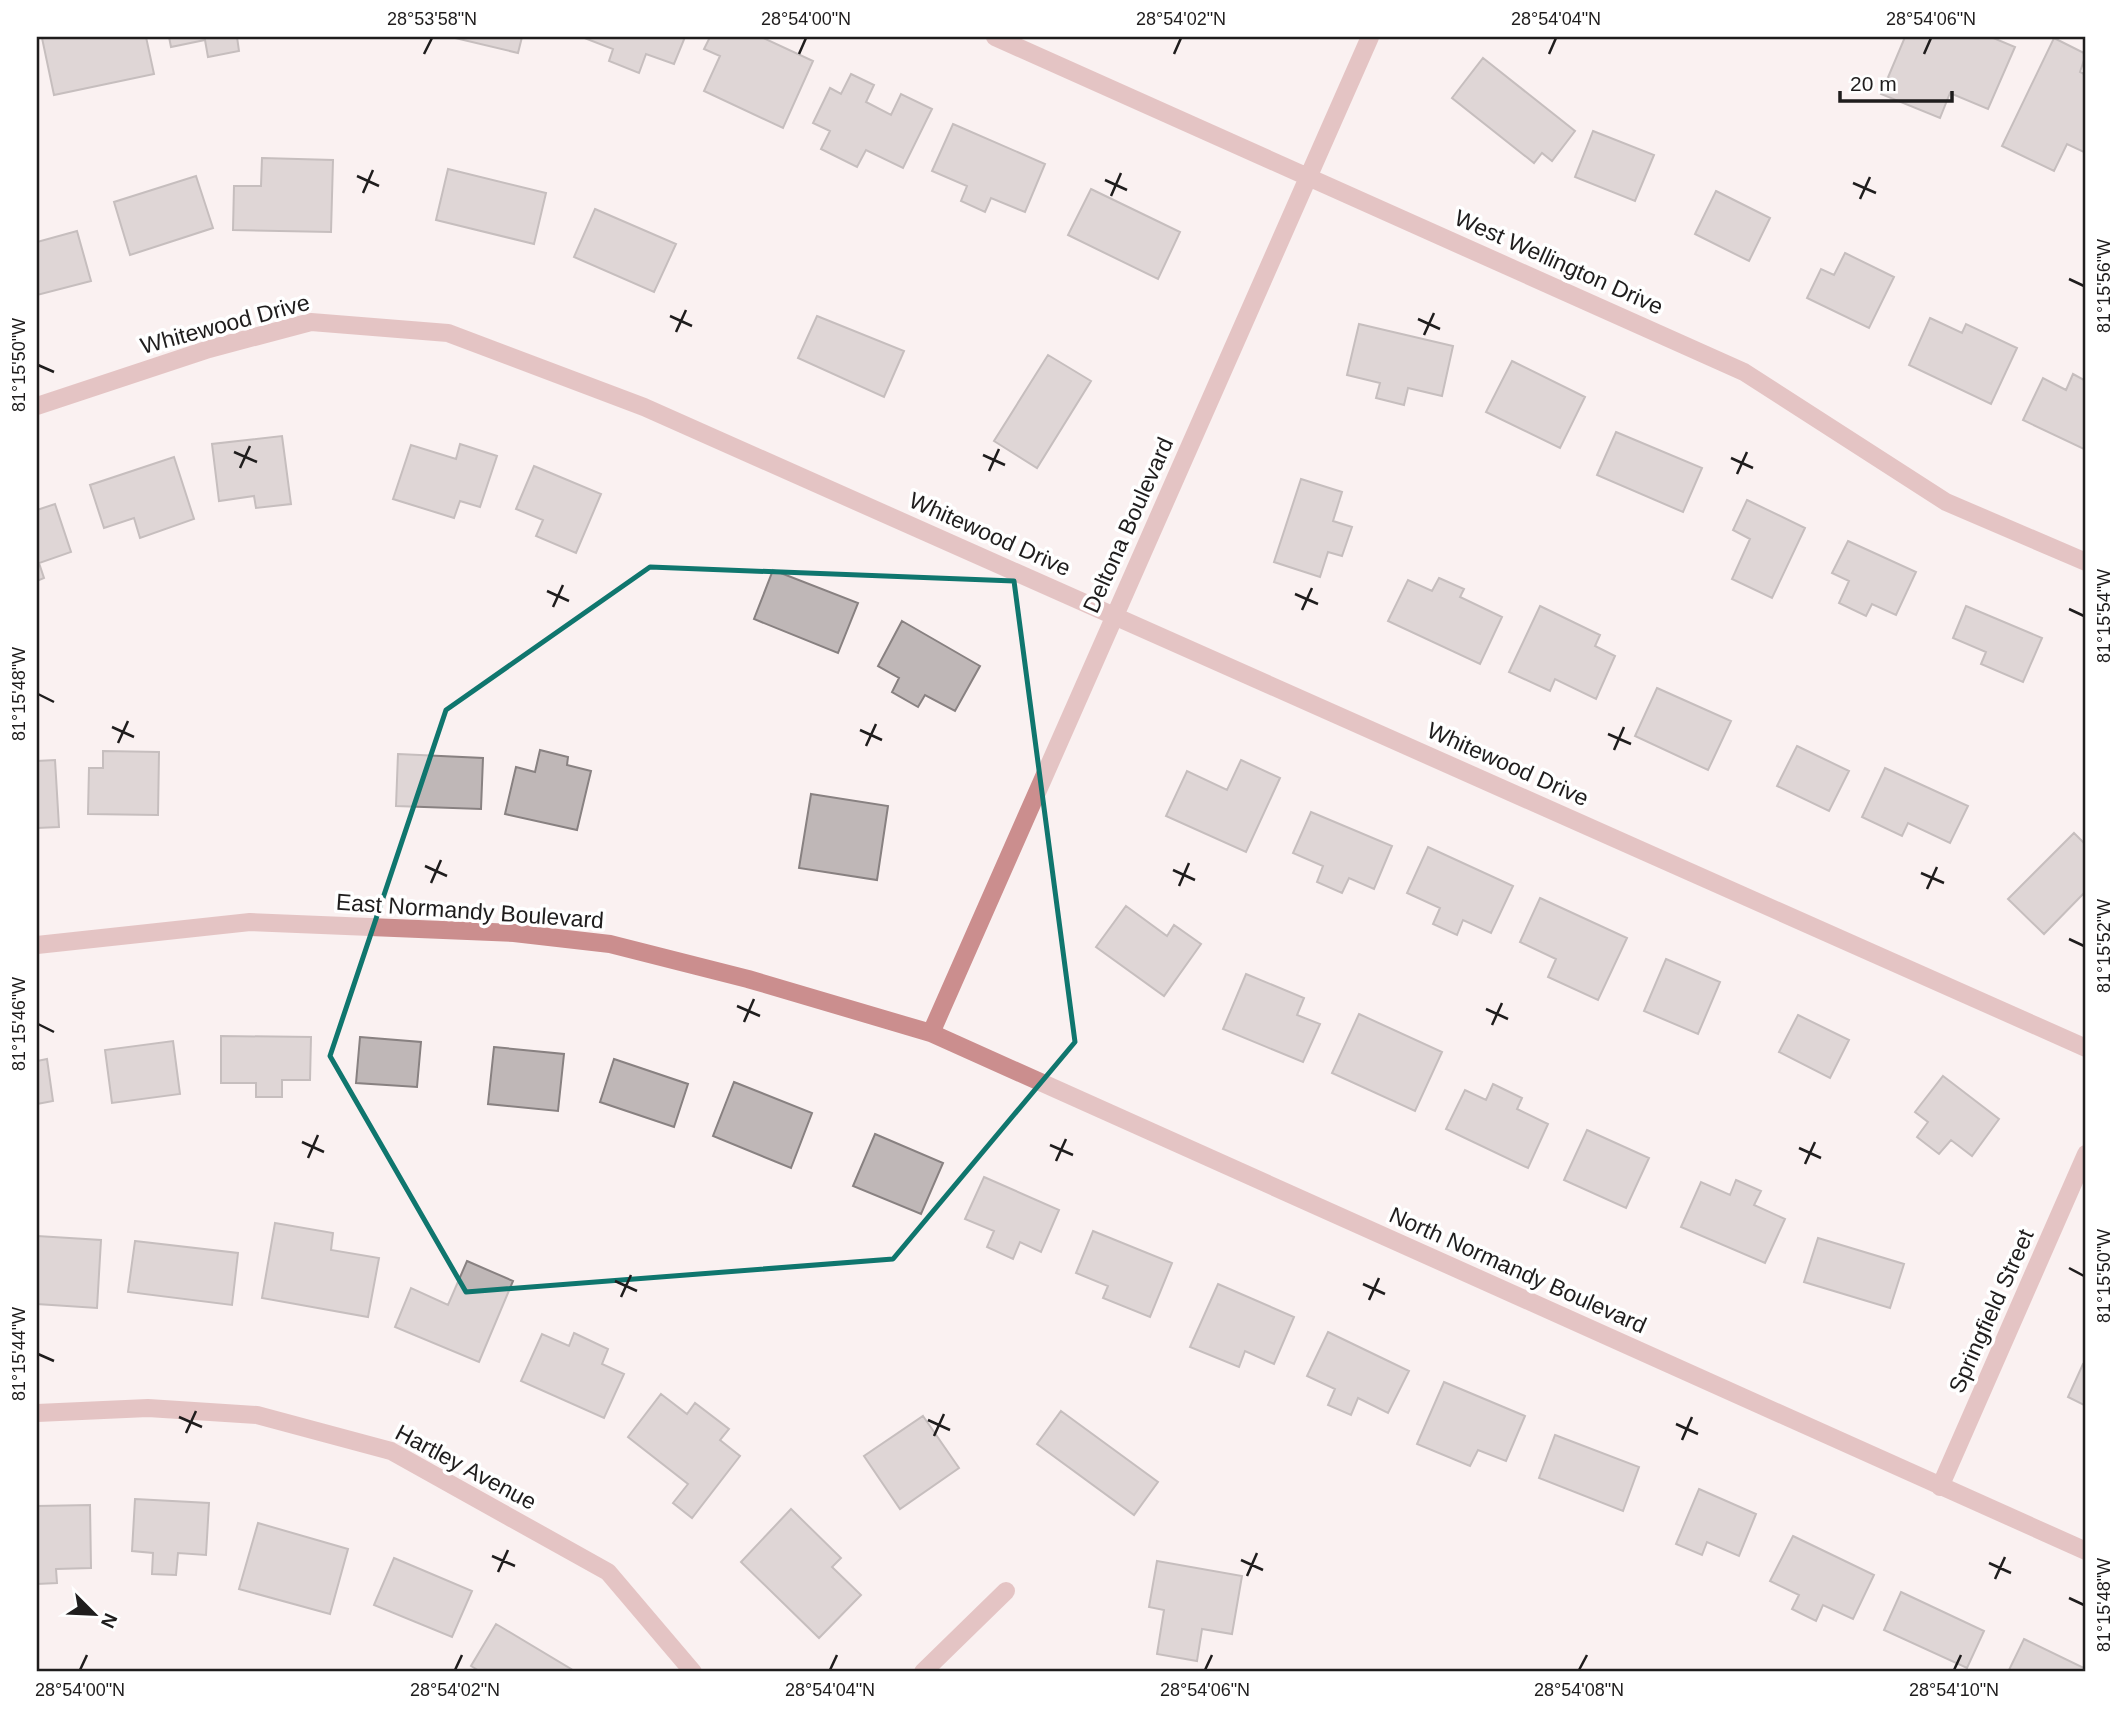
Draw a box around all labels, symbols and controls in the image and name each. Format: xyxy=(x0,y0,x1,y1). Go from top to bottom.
text: 28°53'58"N xyxy=(387,9,477,29)
text: 28°54'00"N xyxy=(761,9,851,29)
text: 28°54'02"N xyxy=(1136,9,1226,29)
text: 28°54'04"N xyxy=(1511,9,1601,29)
text: 28°54'06"N xyxy=(1886,9,1976,29)
scale bar xyxy=(1840,60,1952,104)
text: 20 m xyxy=(1850,72,1897,95)
street label: West Wellington Drive xyxy=(1451,204,1667,320)
text: 81°15'56"W xyxy=(2094,239,2114,333)
street label: Whitewood Drive xyxy=(138,289,312,359)
text: 81°15'50"W xyxy=(9,318,29,412)
street label: Deltona Boulevard xyxy=(1078,433,1178,617)
street label: Whitewood Drive xyxy=(905,487,1075,581)
text: 81°15'54"W xyxy=(2094,569,2114,663)
text: 81°15'48"W xyxy=(9,647,29,741)
street label: Whitewood Drive xyxy=(1423,717,1593,811)
street label: East Normandy Boulevard xyxy=(335,889,605,933)
text: 81°15'52"W xyxy=(2094,899,2114,993)
text: 81°15'46"W xyxy=(9,977,29,1071)
street label: North Normandy Boulevard xyxy=(1385,1201,1651,1339)
street label: Springfield Street xyxy=(1943,1225,2039,1397)
text: 81°15'50"W xyxy=(2094,1229,2114,1323)
text: 81°15'44"W xyxy=(9,1307,29,1401)
street label: Hartley Avenue xyxy=(391,1419,541,1515)
text: 81°15'48"W xyxy=(2094,1558,2114,1652)
north arrow xyxy=(60,1580,130,1650)
text: N xyxy=(97,1610,121,1631)
text: 28°54'00"N xyxy=(35,1680,125,1700)
text: 28°54'02"N xyxy=(410,1680,500,1700)
text: 28°54'04"N xyxy=(785,1680,875,1700)
text: 28°54'06"N xyxy=(1160,1680,1250,1700)
text: 28°54'08"N xyxy=(1534,1680,1624,1700)
text: 28°54'10"N xyxy=(1909,1680,1999,1700)

